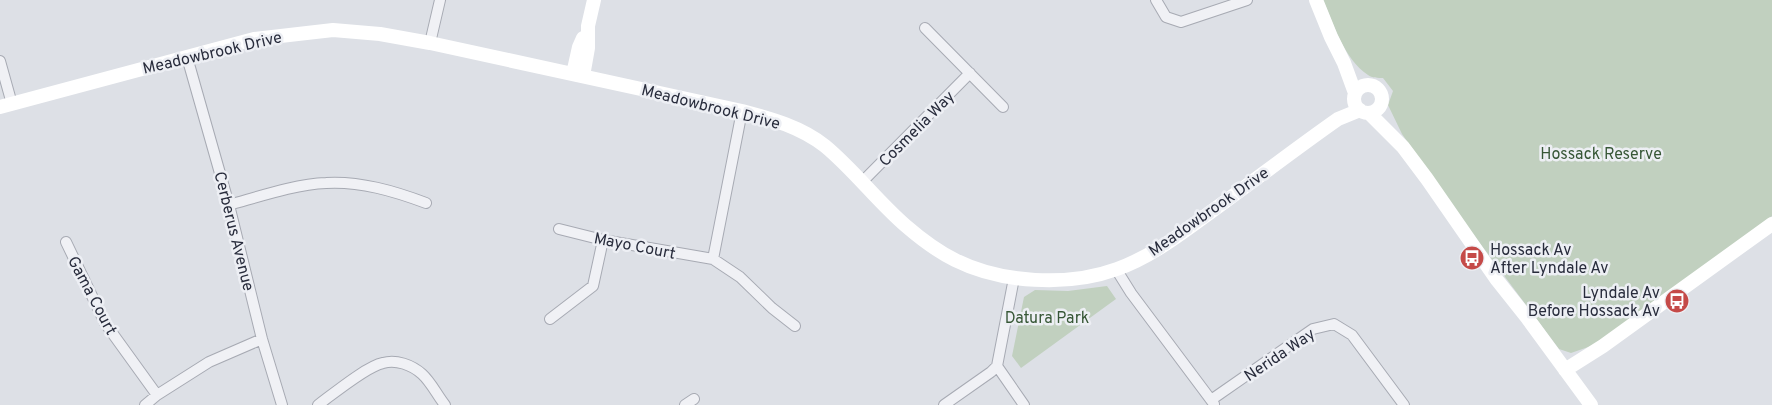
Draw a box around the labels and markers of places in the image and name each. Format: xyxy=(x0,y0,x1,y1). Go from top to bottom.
place label: Hossack Av After Lyndale Av xyxy=(1490,241,1609,279)
bus stop icon: Hossack Av After Lyndale Av xyxy=(1459,245,1485,271)
place label: Lyndale Av Before Hossack Av xyxy=(1528,284,1660,322)
bus stop icon: Lyndale Av Before Hossack Av xyxy=(1664,288,1690,314)

